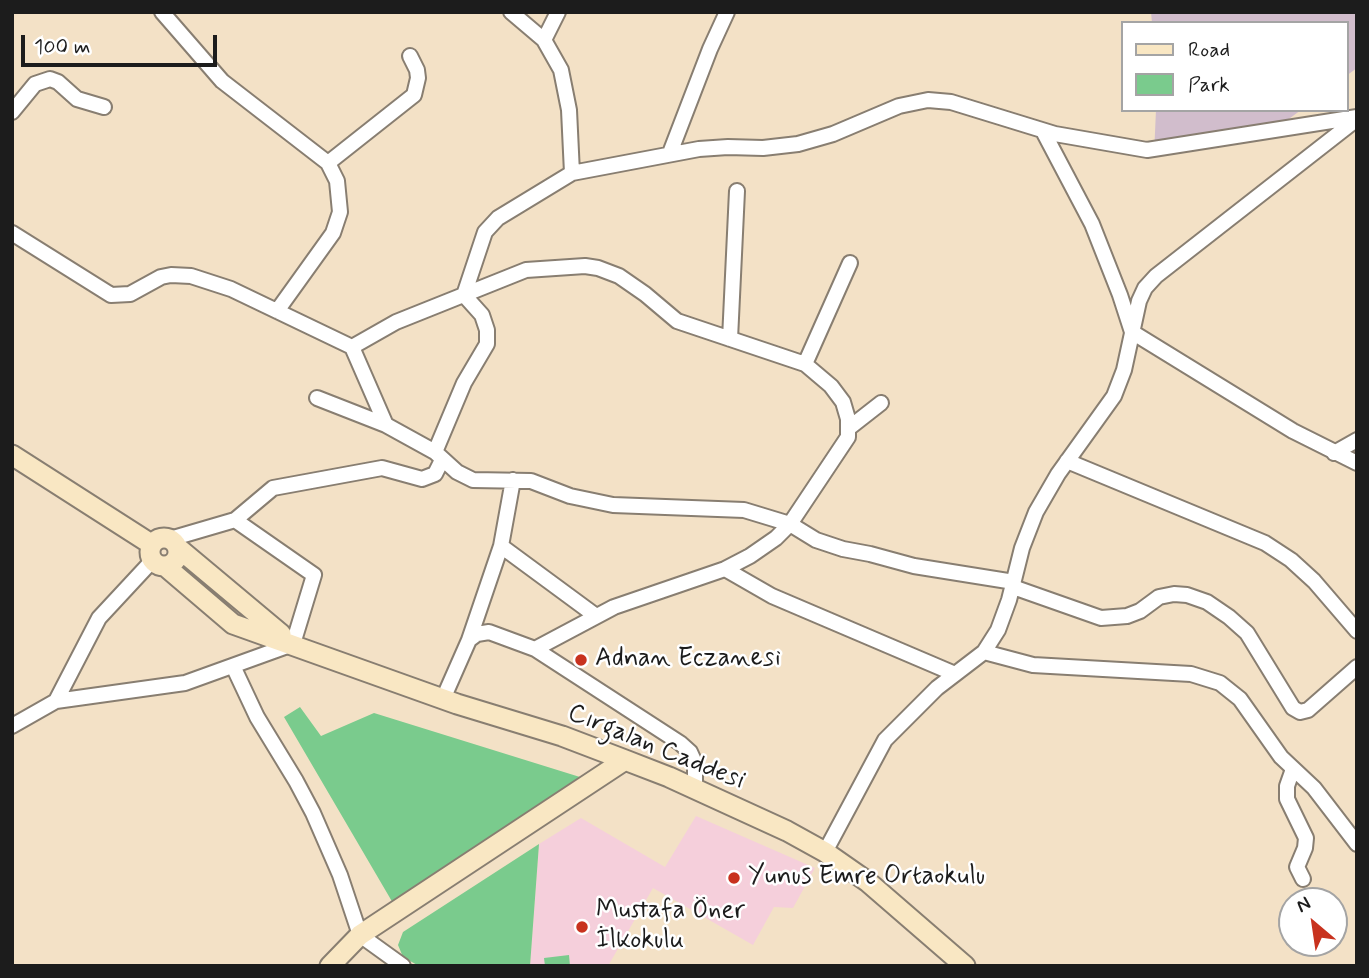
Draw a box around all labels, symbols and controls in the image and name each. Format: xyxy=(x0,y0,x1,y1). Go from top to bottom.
scale bar xyxy=(24,21,220,65)
legend xyxy=(1120,21,1348,112)
text: 100 m xyxy=(34,33,90,61)
text: Road xyxy=(1188,36,1230,64)
text: Park xyxy=(1188,71,1230,99)
place label: Adnan Eczanesi xyxy=(595,644,781,676)
marker: Adnan Eczanesi xyxy=(573,652,589,668)
street label: Cırgalan Caddesi xyxy=(563,698,749,798)
place label: Yunus Emre Ortaokulu xyxy=(748,862,985,894)
marker: Yunus Emre Ortaokulu xyxy=(726,870,742,886)
north arrow xyxy=(1278,887,1348,957)
text: N xyxy=(1292,891,1315,919)
place label: Mustafa Öner İlkokulu xyxy=(596,896,745,958)
marker: Mustafa Öner İlkokulu xyxy=(574,919,590,935)

